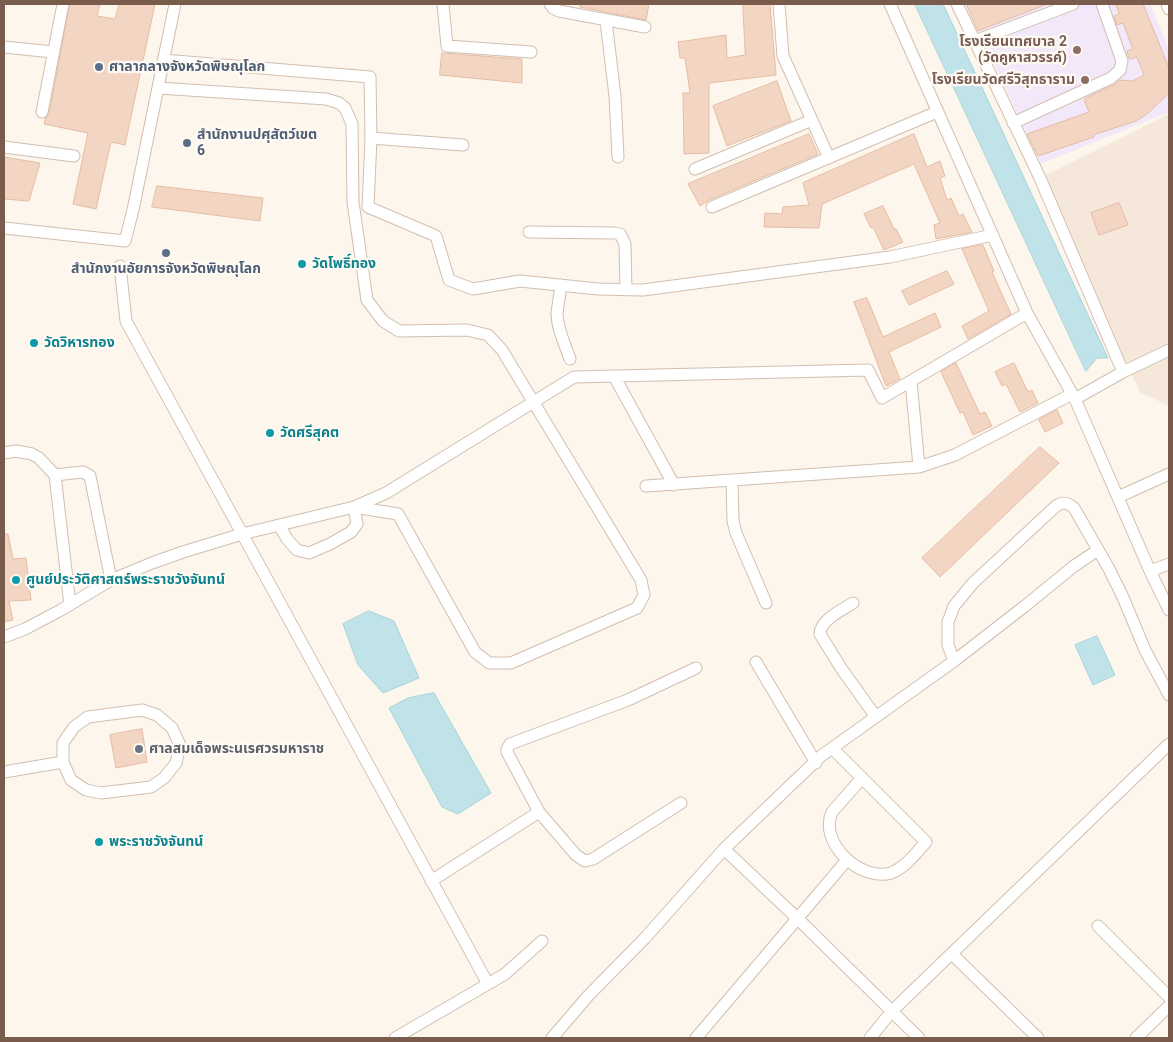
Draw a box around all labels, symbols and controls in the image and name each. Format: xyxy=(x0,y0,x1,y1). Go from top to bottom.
place label: โรงเรียนเทศบาล 2 (วัดคูหาสวรรค์) xyxy=(959,34,1067,66)
marker: โรงเรียนเทศบาล 2 (วัดคูหาสวรรค์) xyxy=(1071,44,1083,56)
place label: ศาลากลางจังหวัดพิษณุโลก xyxy=(109,59,265,75)
marker: ศาลากลางจังหวัดพิษณุโลก xyxy=(93,61,105,73)
place label: โรงเรียนวัดศรีวิสุทธาราม xyxy=(932,72,1075,88)
marker: โรงเรียนวัดศรีวิสุทธาราม xyxy=(1079,74,1091,86)
place label: สำนักงานปศุสัตว์เขต 6 xyxy=(197,127,317,160)
marker: สำนักงานปศุสัตว์เขต 6 xyxy=(181,137,193,149)
marker: สำนักงานอัยการจังหวัดพิษณุโลก xyxy=(160,247,172,259)
place label: วัดโพธิ์ทอง xyxy=(312,256,376,272)
marker: วัดโพธิ์ทอง xyxy=(296,258,308,270)
place label: สำนักงานอัยการจังหวัดพิษณุโลก xyxy=(71,261,261,277)
place label: วัดวิหารทอง xyxy=(44,335,115,351)
marker: วัดวิหารทอง xyxy=(28,337,40,349)
place label: วัดศรีสุคต xyxy=(280,425,339,441)
marker: วัดศรีสุคต xyxy=(264,427,276,439)
place label: ศูนย์ประวัติศาสตร์พระราชวังจันทน์ xyxy=(26,572,225,588)
marker: ศูนย์ประวัติศาสตร์พระราชวังจันทน์ xyxy=(10,574,22,586)
place label: ศาลสมเด็จพระนเรศวรมหาราช xyxy=(149,741,324,757)
marker: ศาลสมเด็จพระนเรศวรมหาราช xyxy=(133,743,145,755)
place label: พระราชวังจันทน์ xyxy=(109,834,203,850)
marker: พระราชวังจันทน์ xyxy=(93,836,105,848)

